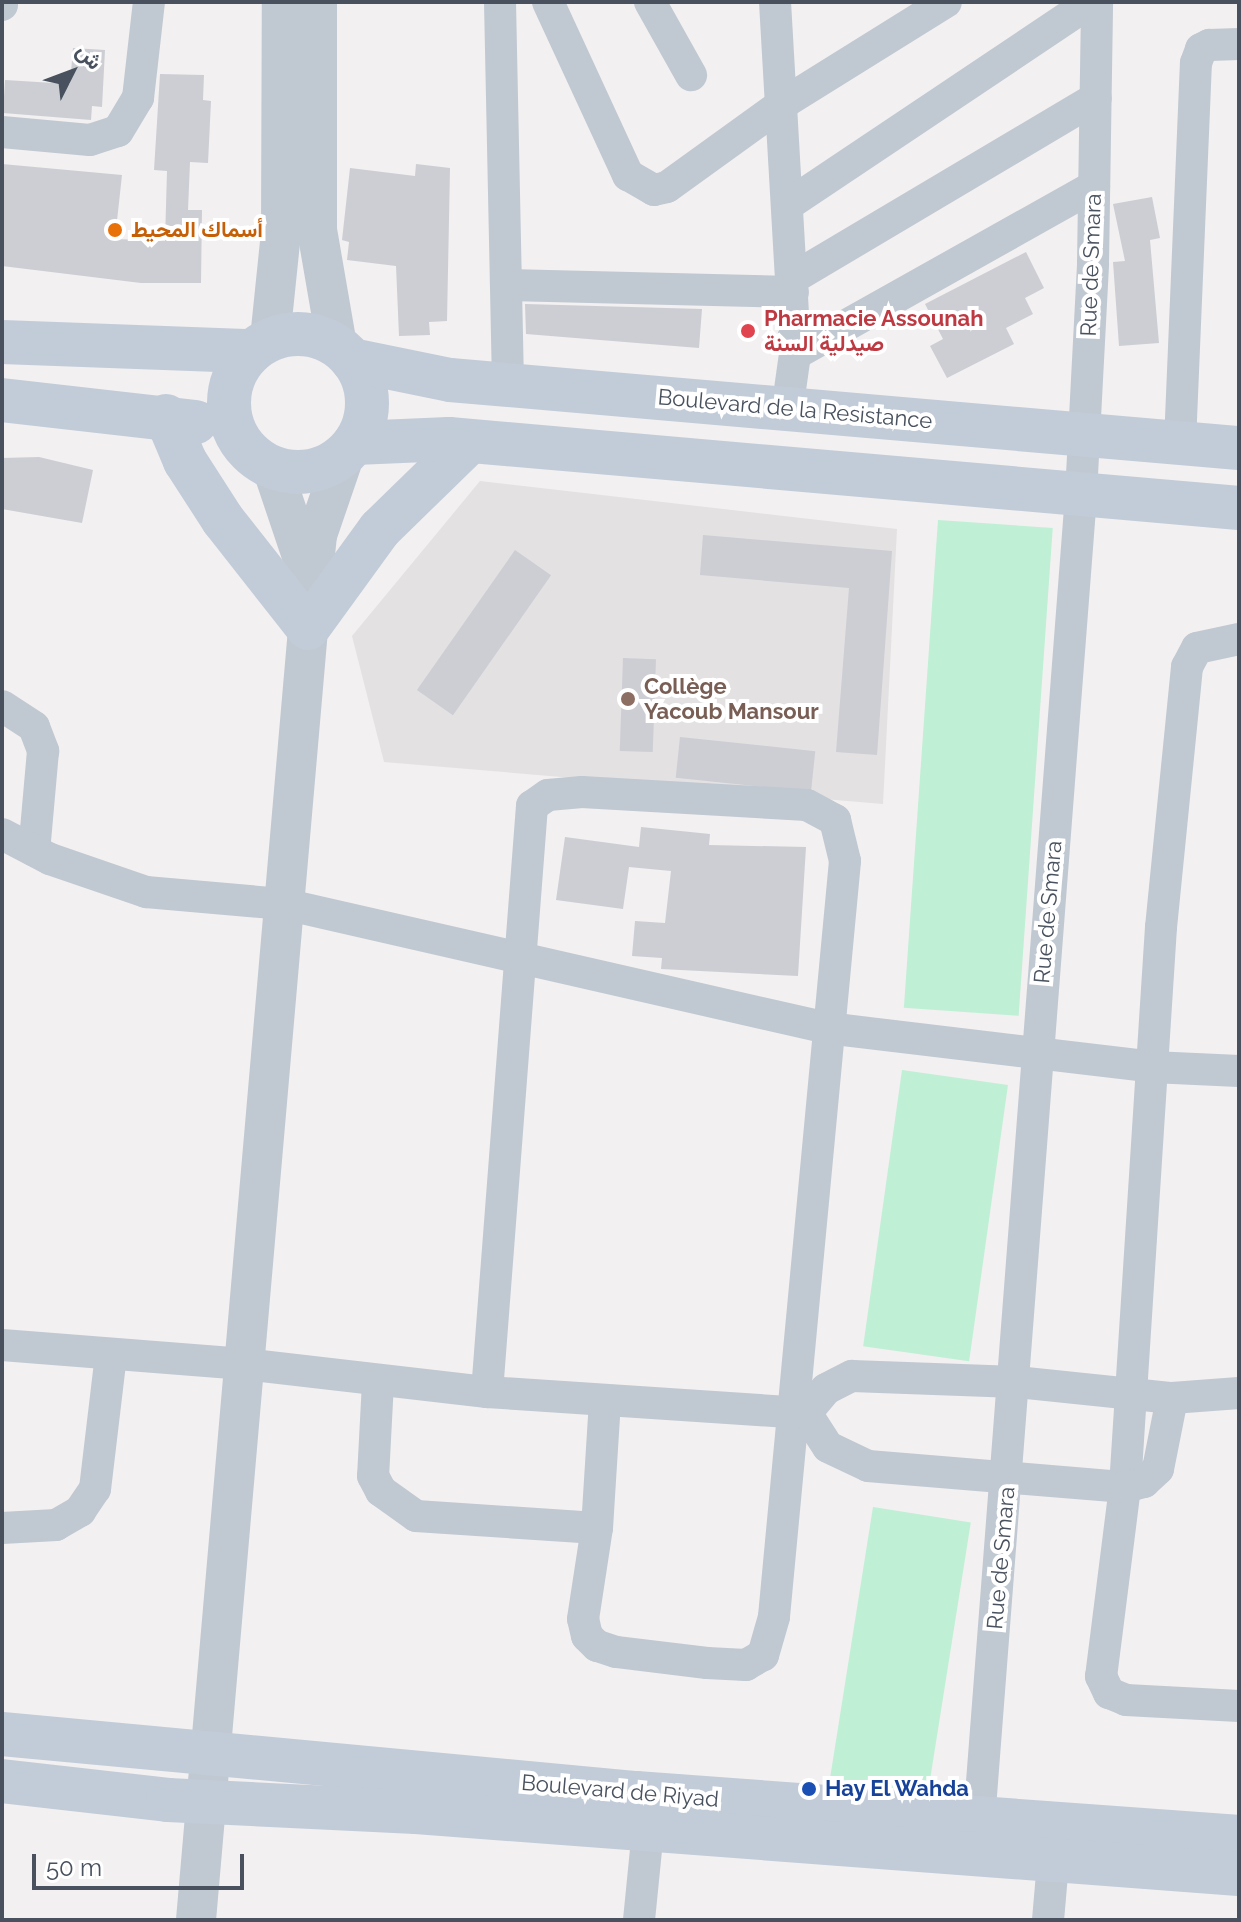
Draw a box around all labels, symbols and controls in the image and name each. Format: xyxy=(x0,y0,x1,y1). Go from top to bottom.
north arrow xyxy=(32,32,112,112)
text: ش xyxy=(71,37,108,74)
street label: Rue de Smara xyxy=(1075,193,1107,337)
place label: أسماك المحيط xyxy=(131,217,263,243)
marker: أسماك المحيط xyxy=(106,221,124,239)
place label: Pharmacie Assounah صيدلية السنة xyxy=(764,305,984,356)
marker: Pharmacie Assounah صيدلية السنة xyxy=(739,322,757,340)
street label: Boulevard de la Resistance xyxy=(657,384,933,434)
place label: Collège Yacoub Mansour xyxy=(644,673,819,724)
marker: Collège Yacoub Mansour xyxy=(619,690,637,708)
street label: Rue de Smara xyxy=(1029,840,1067,984)
street label: Rue de Smara xyxy=(982,1486,1020,1630)
street label: Boulevard de Riyad xyxy=(520,1769,720,1813)
place label: Hay El Wahda xyxy=(825,1776,971,1802)
marker: Hay El Wahda xyxy=(800,1780,818,1798)
scale bar xyxy=(36,1838,248,1888)
text: 50 m xyxy=(46,1853,102,1882)

